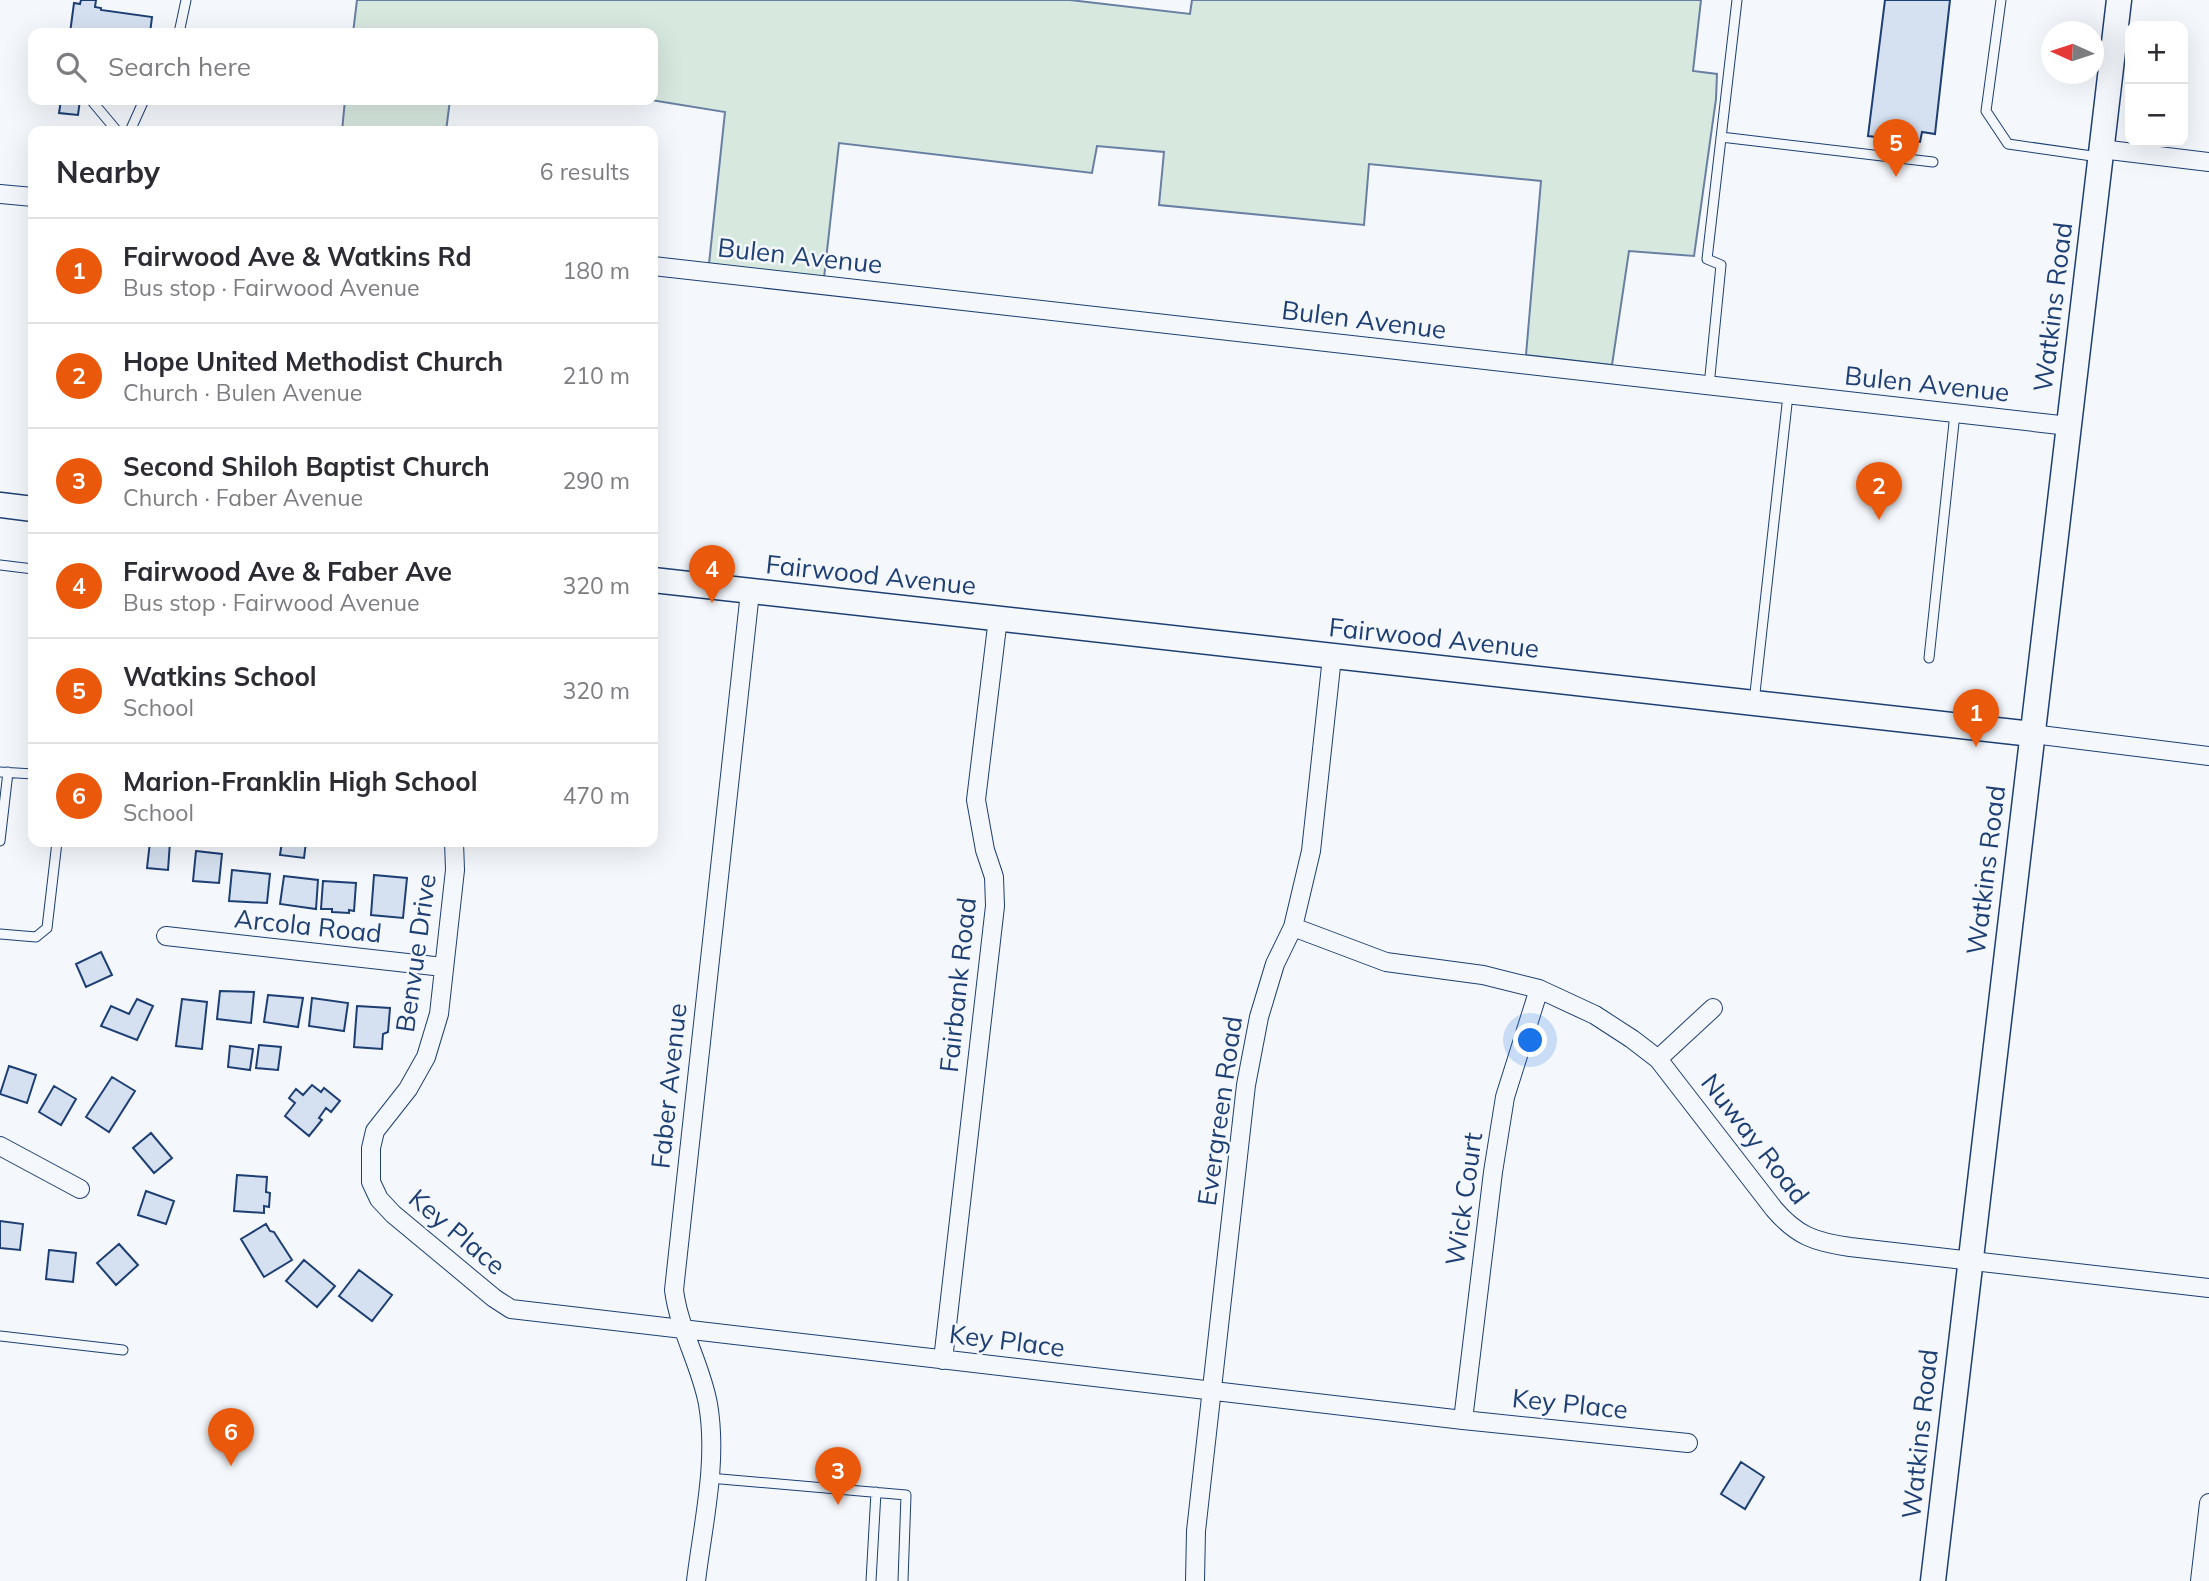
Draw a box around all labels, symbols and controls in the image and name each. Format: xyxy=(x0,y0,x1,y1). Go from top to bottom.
north arrow xyxy=(2041,21,2104,84)
map controls xyxy=(2125,21,2188,147)
button: + xyxy=(2125,21,2188,84)
search box xyxy=(28,28,658,105)
icon: search xyxy=(52,48,90,86)
text: Search here xyxy=(108,50,251,83)
button: − xyxy=(2125,84,2188,147)
pin: 5 xyxy=(1873,119,1919,177)
text: Nearby xyxy=(56,153,160,191)
text: 6 results xyxy=(540,157,630,186)
street label: Watkins Road xyxy=(2026,220,2079,393)
street label: Bulen Avenue xyxy=(716,230,884,281)
text: Fairwood Ave & Watkins Rd xyxy=(123,240,472,273)
text: 1 xyxy=(72,256,86,285)
text: 180 m xyxy=(562,256,630,285)
text: Bus stop · Fairwood Avenue xyxy=(123,273,420,302)
street label: Bulen Avenue xyxy=(1280,293,1448,346)
text: Hope United Methodist Church xyxy=(123,345,503,378)
street label: Bulen Avenue xyxy=(1843,358,2011,409)
text: 2 xyxy=(72,361,86,390)
text: 210 m xyxy=(562,361,630,390)
text: Church · Bulen Avenue xyxy=(123,378,362,407)
text: Second Shiloh Baptist Church xyxy=(123,450,490,483)
pin: 2 xyxy=(1856,462,1902,520)
text: 3 xyxy=(72,466,86,495)
text: 290 m xyxy=(562,466,630,495)
text: Church · Faber Avenue xyxy=(123,483,363,512)
pin: 4 xyxy=(689,545,735,603)
street label: Fairwood Avenue xyxy=(764,547,978,602)
text: Fairwood Ave & Faber Ave xyxy=(123,555,452,588)
text: 4 xyxy=(72,571,86,600)
text: 320 m xyxy=(562,571,630,600)
text: Bus stop · Fairwood Avenue xyxy=(123,588,420,617)
street label: Fairwood Avenue xyxy=(1327,610,1541,665)
text: Watkins School xyxy=(123,660,317,693)
text: 5 xyxy=(72,676,86,705)
text: 320 m xyxy=(562,676,630,705)
pin: 1 xyxy=(1953,689,1999,747)
text: School xyxy=(123,693,194,722)
text: Marion-Franklin High School xyxy=(123,765,477,798)
text: 6 xyxy=(72,781,86,810)
text: 470 m xyxy=(562,781,630,810)
street label: Watkins Road xyxy=(1959,783,2012,956)
text: School xyxy=(123,798,194,827)
street label: Benvue Drive xyxy=(388,872,443,1034)
street label: Fairbank Road xyxy=(932,896,983,1074)
street label: Arcola Road xyxy=(233,901,383,950)
street label: Faber Avenue xyxy=(643,1002,694,1170)
street label: Evergreen Road xyxy=(1190,1014,1249,1208)
your location xyxy=(1513,1023,1547,1057)
street label: Nuway Road xyxy=(1694,1067,1817,1211)
street label: Wick Court xyxy=(1438,1130,1489,1268)
street label: Key Place xyxy=(402,1182,512,1282)
street label: Key Place xyxy=(947,1317,1067,1364)
street label: Watkins Road xyxy=(1894,1348,1945,1520)
street label: Key Place xyxy=(1511,1381,1630,1426)
pin: 6 xyxy=(208,1408,254,1466)
pin: 3 xyxy=(815,1447,861,1505)

